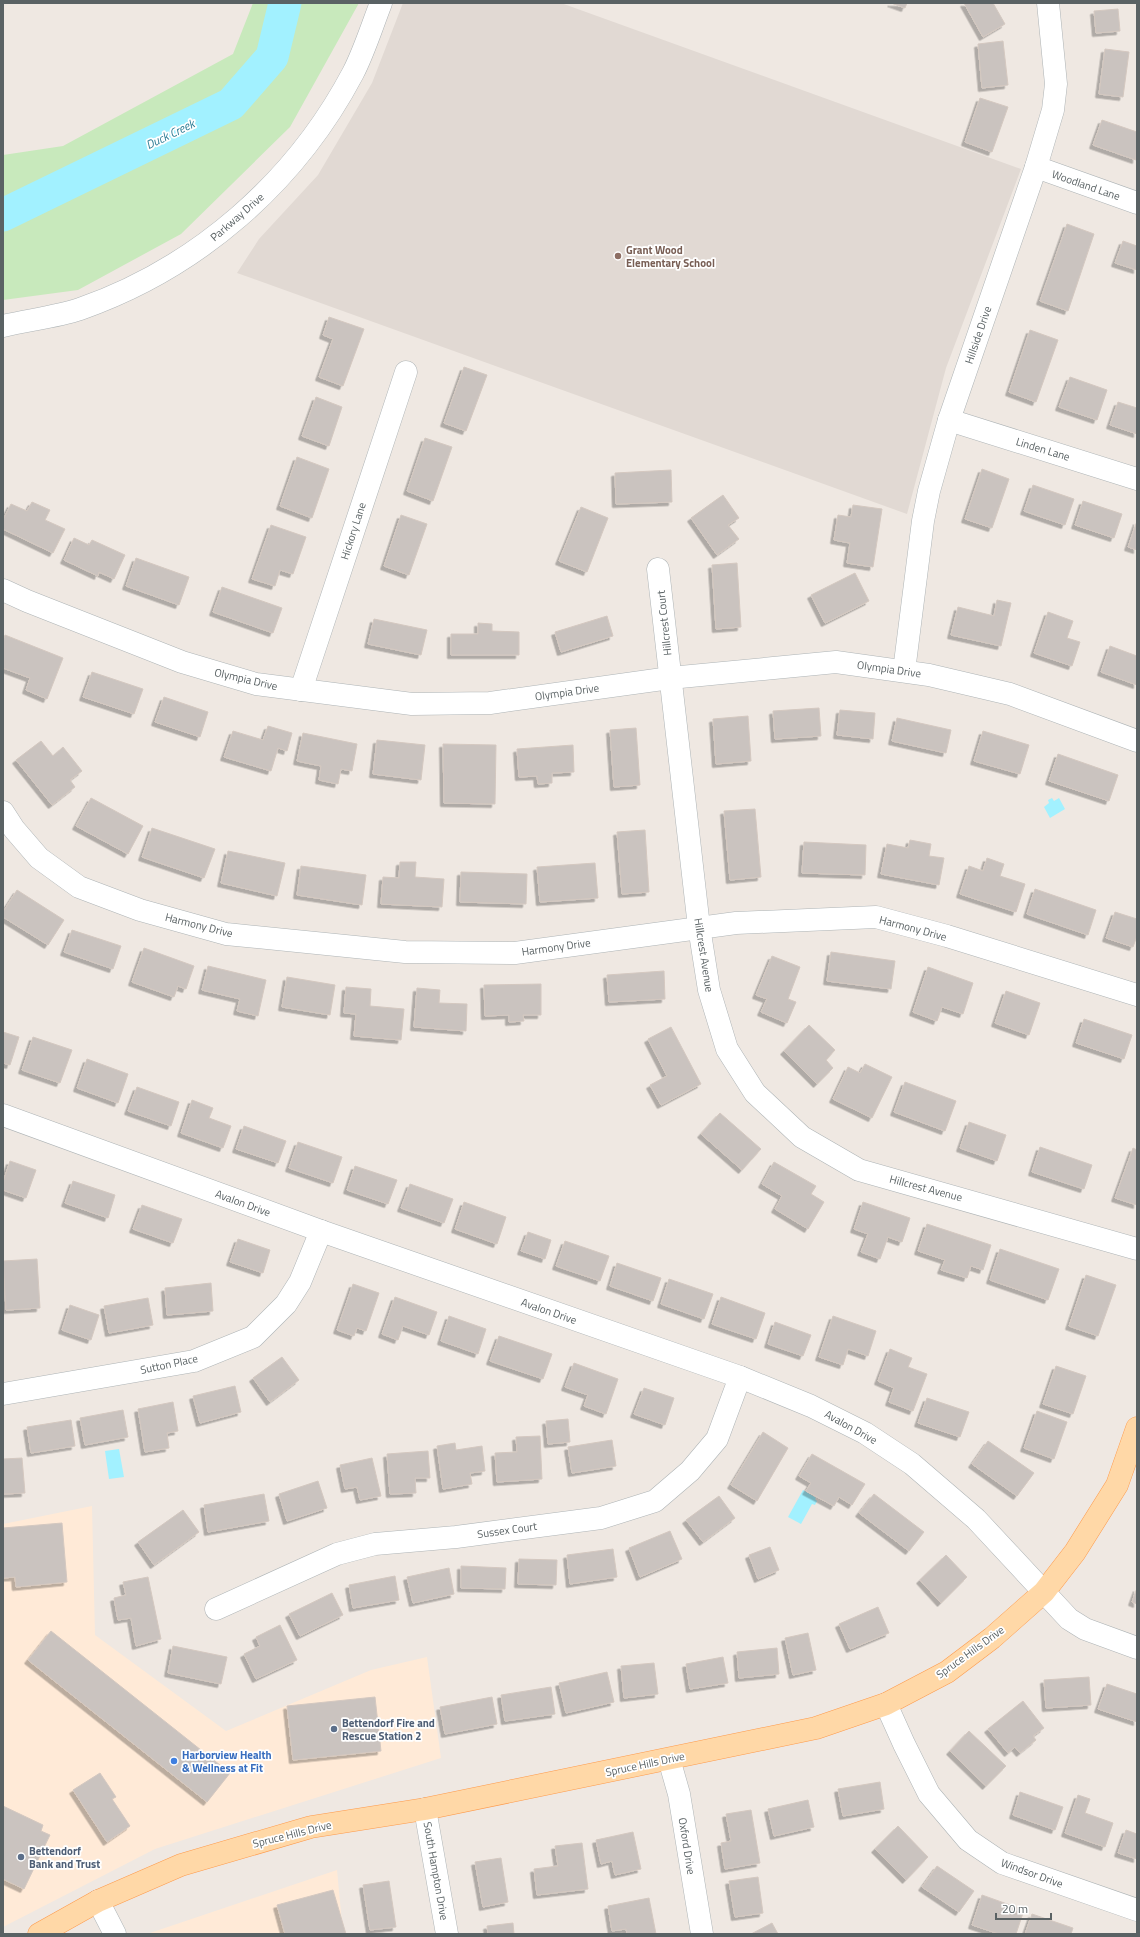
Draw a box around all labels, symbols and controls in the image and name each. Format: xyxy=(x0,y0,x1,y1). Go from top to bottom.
water label: Duck Creek xyxy=(142,113,199,154)
street label: Woodland Lane xyxy=(1050,166,1123,204)
street label: Parkway Drive xyxy=(207,189,268,245)
place label: Grant Wood Elementary School xyxy=(626,242,715,271)
marker: Grant Wood Elementary School xyxy=(613,251,623,261)
street label: Hillside Drive xyxy=(961,303,996,366)
street label: Linden Lane xyxy=(1014,433,1072,465)
street label: Hickory Lane xyxy=(336,500,370,562)
street label: Hillcrest Court xyxy=(653,589,675,656)
street label: Olympia Drive xyxy=(856,657,922,681)
street label: Olympia Drive xyxy=(213,664,280,694)
street label: Olympia Drive xyxy=(534,680,600,704)
street label: Harmony Drive xyxy=(163,909,235,941)
street label: Harmony Drive xyxy=(877,911,949,945)
street label: Hillcrest Avenue xyxy=(690,917,718,994)
street label: Harmony Drive xyxy=(521,934,592,960)
street label: Hillcrest Avenue xyxy=(888,1171,965,1206)
street label: Avalon Drive xyxy=(213,1186,273,1221)
street label: Avalon Drive xyxy=(519,1294,579,1328)
street label: Sutton Place xyxy=(139,1350,200,1378)
street label: Avalon Drive xyxy=(822,1406,881,1448)
street label: Sussex Court xyxy=(476,1518,538,1542)
street label: Spruce Hills Drive xyxy=(933,1622,1008,1682)
place label: Bettendorf Fire and Rescue Station 2 xyxy=(342,1715,435,1744)
marker: Bettendorf Fire and Rescue Station 2 xyxy=(329,1724,339,1734)
place label: Harborview Health & Wellness at Fit xyxy=(182,1747,272,1776)
street label: Spruce Hills Drive xyxy=(604,1748,687,1780)
marker: Harborview Health & Wellness at Fit xyxy=(169,1756,179,1766)
street label: Spruce Hills Drive xyxy=(251,1816,333,1852)
street label: Oxford Drive xyxy=(675,1816,699,1876)
street label: South Hampton Drive xyxy=(419,1820,453,1922)
place label: Bettendorf Bank and Trust xyxy=(29,1843,100,1872)
marker: Bettendorf Bank and Trust xyxy=(16,1852,26,1862)
street label: Windsor Drive xyxy=(999,1854,1066,1892)
scale bar xyxy=(996,1895,1051,1921)
text: 20 m xyxy=(1002,1899,1028,1918)

